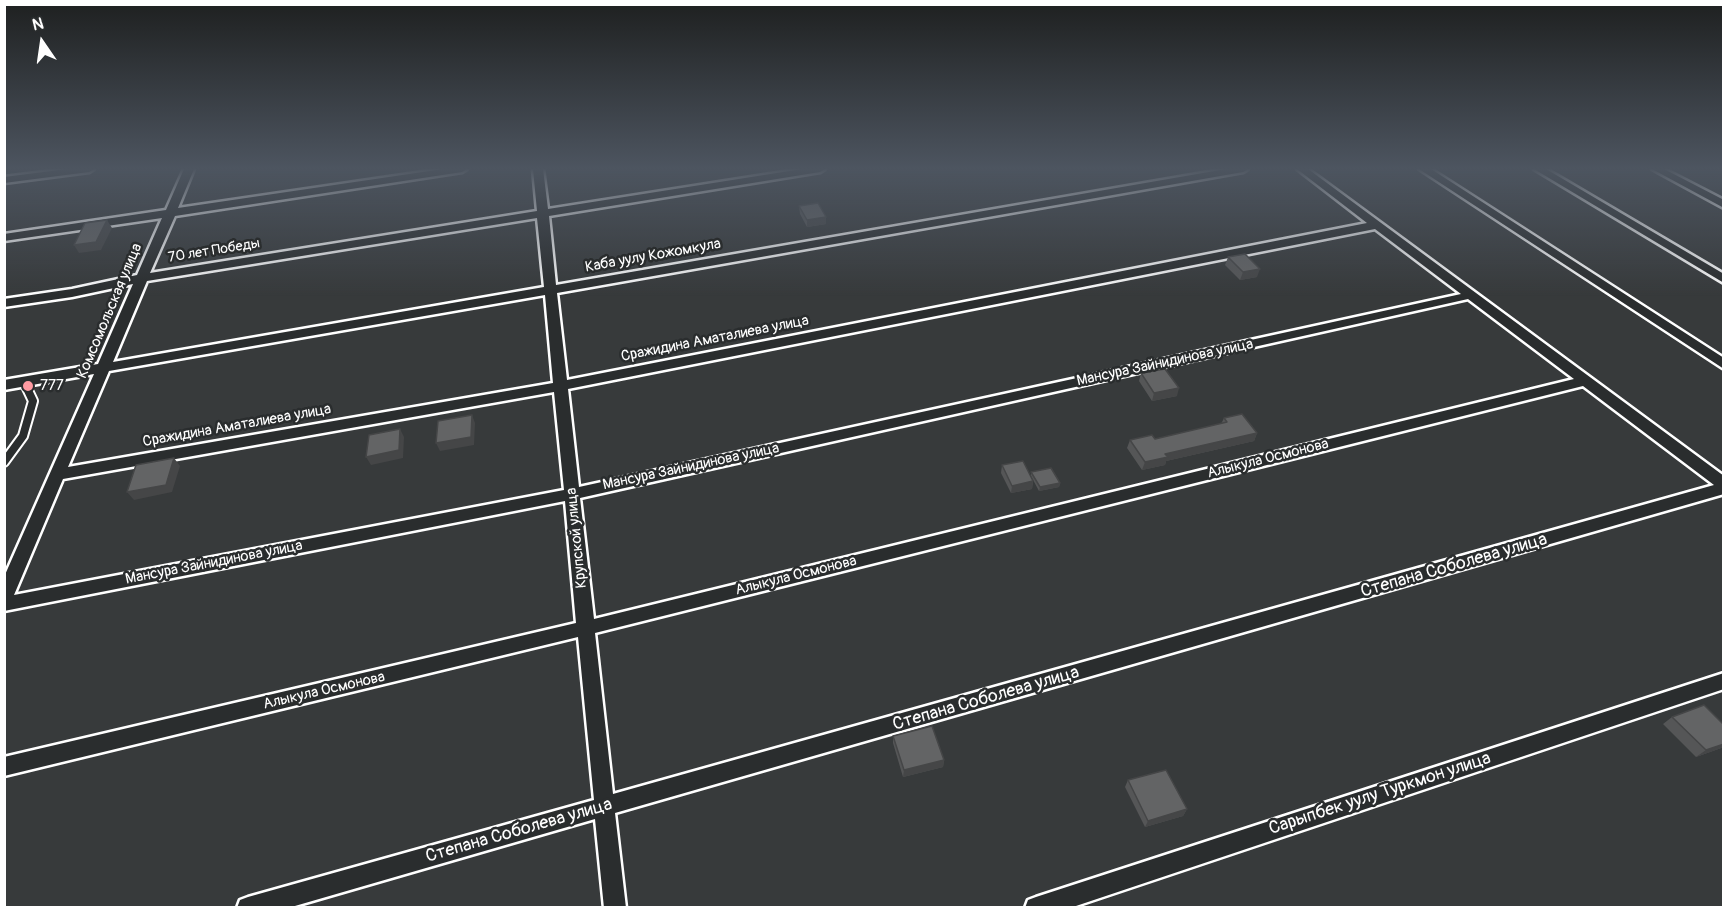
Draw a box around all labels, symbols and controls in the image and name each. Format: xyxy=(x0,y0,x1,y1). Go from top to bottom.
north arrow xyxy=(12,12,72,72)
text: N xyxy=(30,14,45,35)
street label: 70 лет Победы xyxy=(167,235,261,267)
street label: Каба уулу Кожомкула xyxy=(584,235,722,277)
street label: Комсомольская улица xyxy=(73,241,147,381)
street label: Сражидина Аматалиева улица xyxy=(620,312,810,366)
street label: Мансура Зайнидинова улица xyxy=(1075,335,1255,391)
place label: 777 xyxy=(40,377,64,395)
marker: 777 xyxy=(21,379,35,393)
street label: Сражидина Аматалиева улица xyxy=(141,401,333,451)
street label: Алыкула Осмонова xyxy=(1205,435,1331,483)
street label: Мансура Зайнидинова улица xyxy=(601,439,781,495)
street label: Крупской улица xyxy=(563,487,591,589)
street label: Степана Соболева улица xyxy=(1358,529,1550,603)
street label: Мансура Зайнидинова улица xyxy=(124,537,304,589)
street label: Алыкула Осмонова xyxy=(733,552,859,600)
street label: Степана Соболева улица xyxy=(890,662,1082,736)
street label: Алыкула Осмонова xyxy=(261,668,387,714)
street label: Сарыпбек уулу Туркмон улица xyxy=(1266,748,1494,840)
street label: Степана Соболева улица xyxy=(423,794,615,868)

